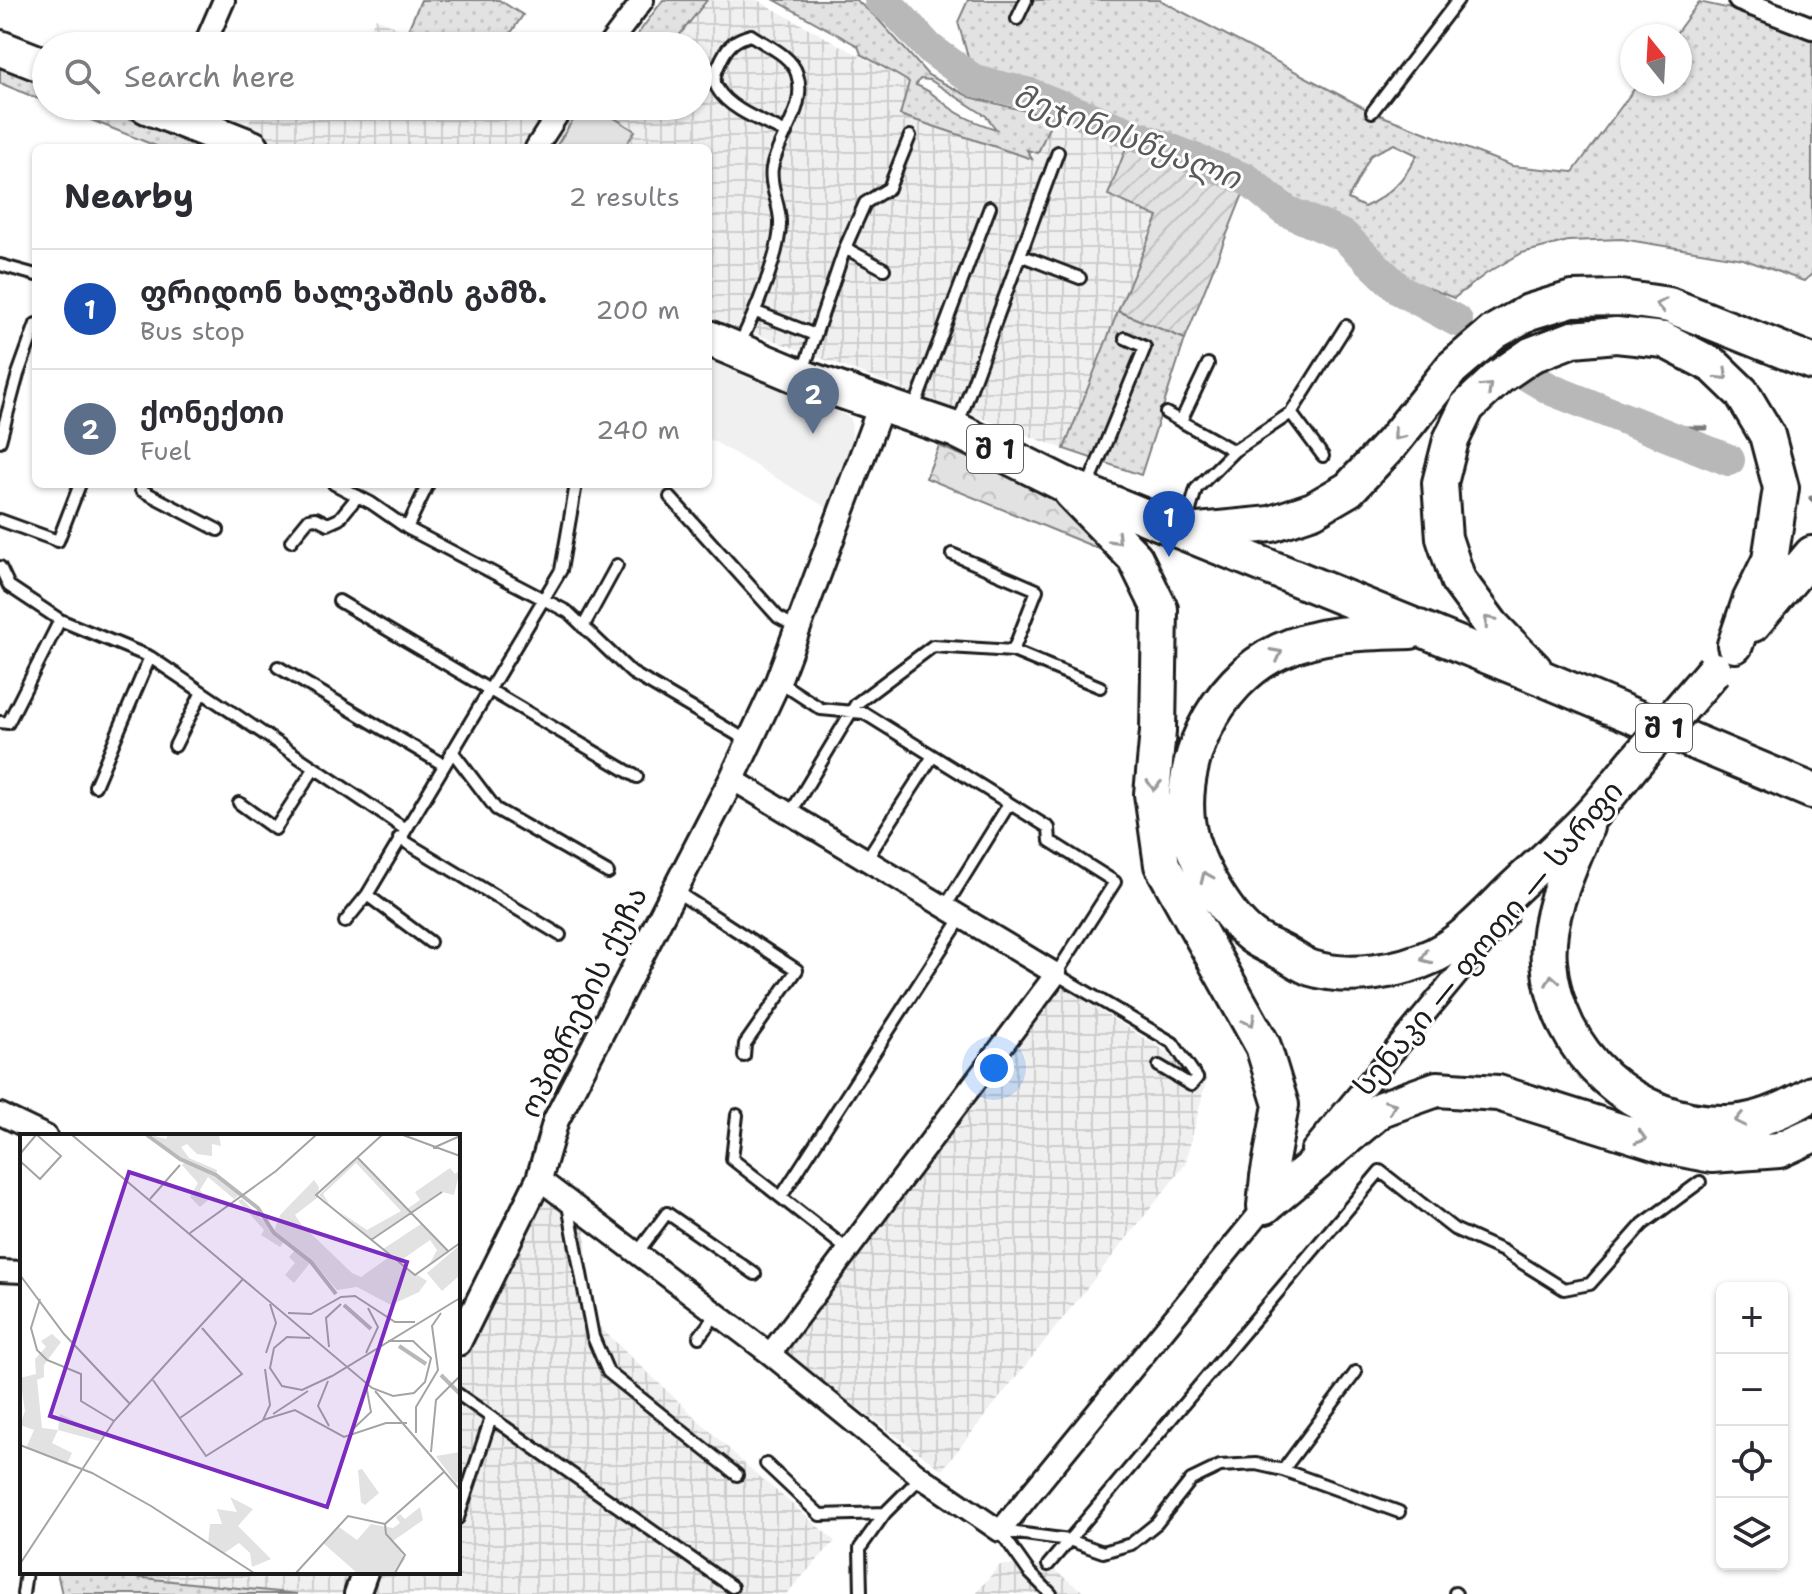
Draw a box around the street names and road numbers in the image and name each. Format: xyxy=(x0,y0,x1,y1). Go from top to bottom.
road number: შ 1 xyxy=(967,425,1023,473)
road number: შ 1 xyxy=(1636,704,1692,752)
street label: სენაკი — ფოთი — სარფი xyxy=(1344,772,1632,1104)
street label: ოპიზრების ქუჩა xyxy=(509,880,657,1124)

